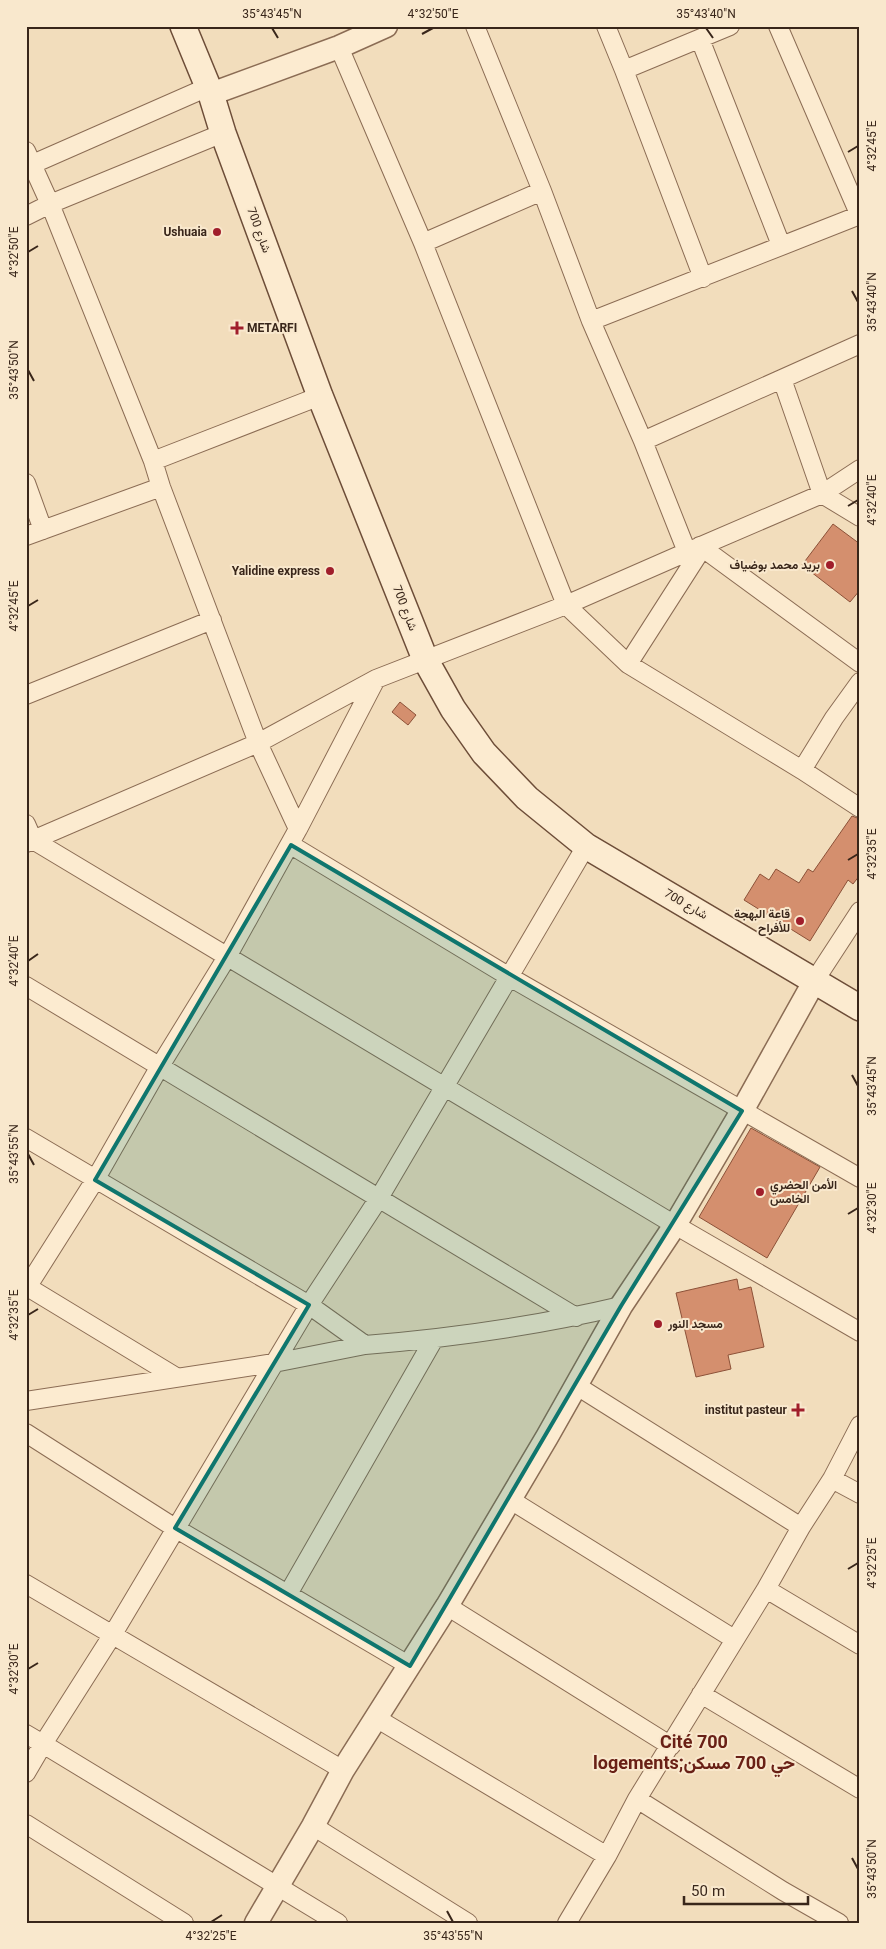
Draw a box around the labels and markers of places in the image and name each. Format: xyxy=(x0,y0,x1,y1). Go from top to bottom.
place label: Ushuaia xyxy=(163,224,208,242)
marker: Ushuaia xyxy=(211,226,223,238)
place label: METARFI xyxy=(247,320,297,338)
marker: METARFI xyxy=(231,322,243,334)
place label: بريد محمد بوضياف xyxy=(730,557,820,575)
marker: بريد محمد بوضياف xyxy=(824,559,836,571)
place label: Yalidine express xyxy=(232,563,320,581)
marker: Yalidine express xyxy=(324,565,336,577)
place label: قاعة البهجة للأفراح xyxy=(734,906,790,938)
marker: قاعة البهجة للأفراح xyxy=(794,915,806,927)
place label: الأمن الحضري الخامس xyxy=(770,1177,837,1209)
marker: الأمن الحضري الخامس xyxy=(754,1186,766,1198)
place label: مسجد النور xyxy=(667,1316,723,1334)
marker: مسجد النور xyxy=(652,1318,664,1330)
place label: institut pasteur xyxy=(705,1402,788,1420)
marker: institut pasteur xyxy=(791,1403,805,1417)

